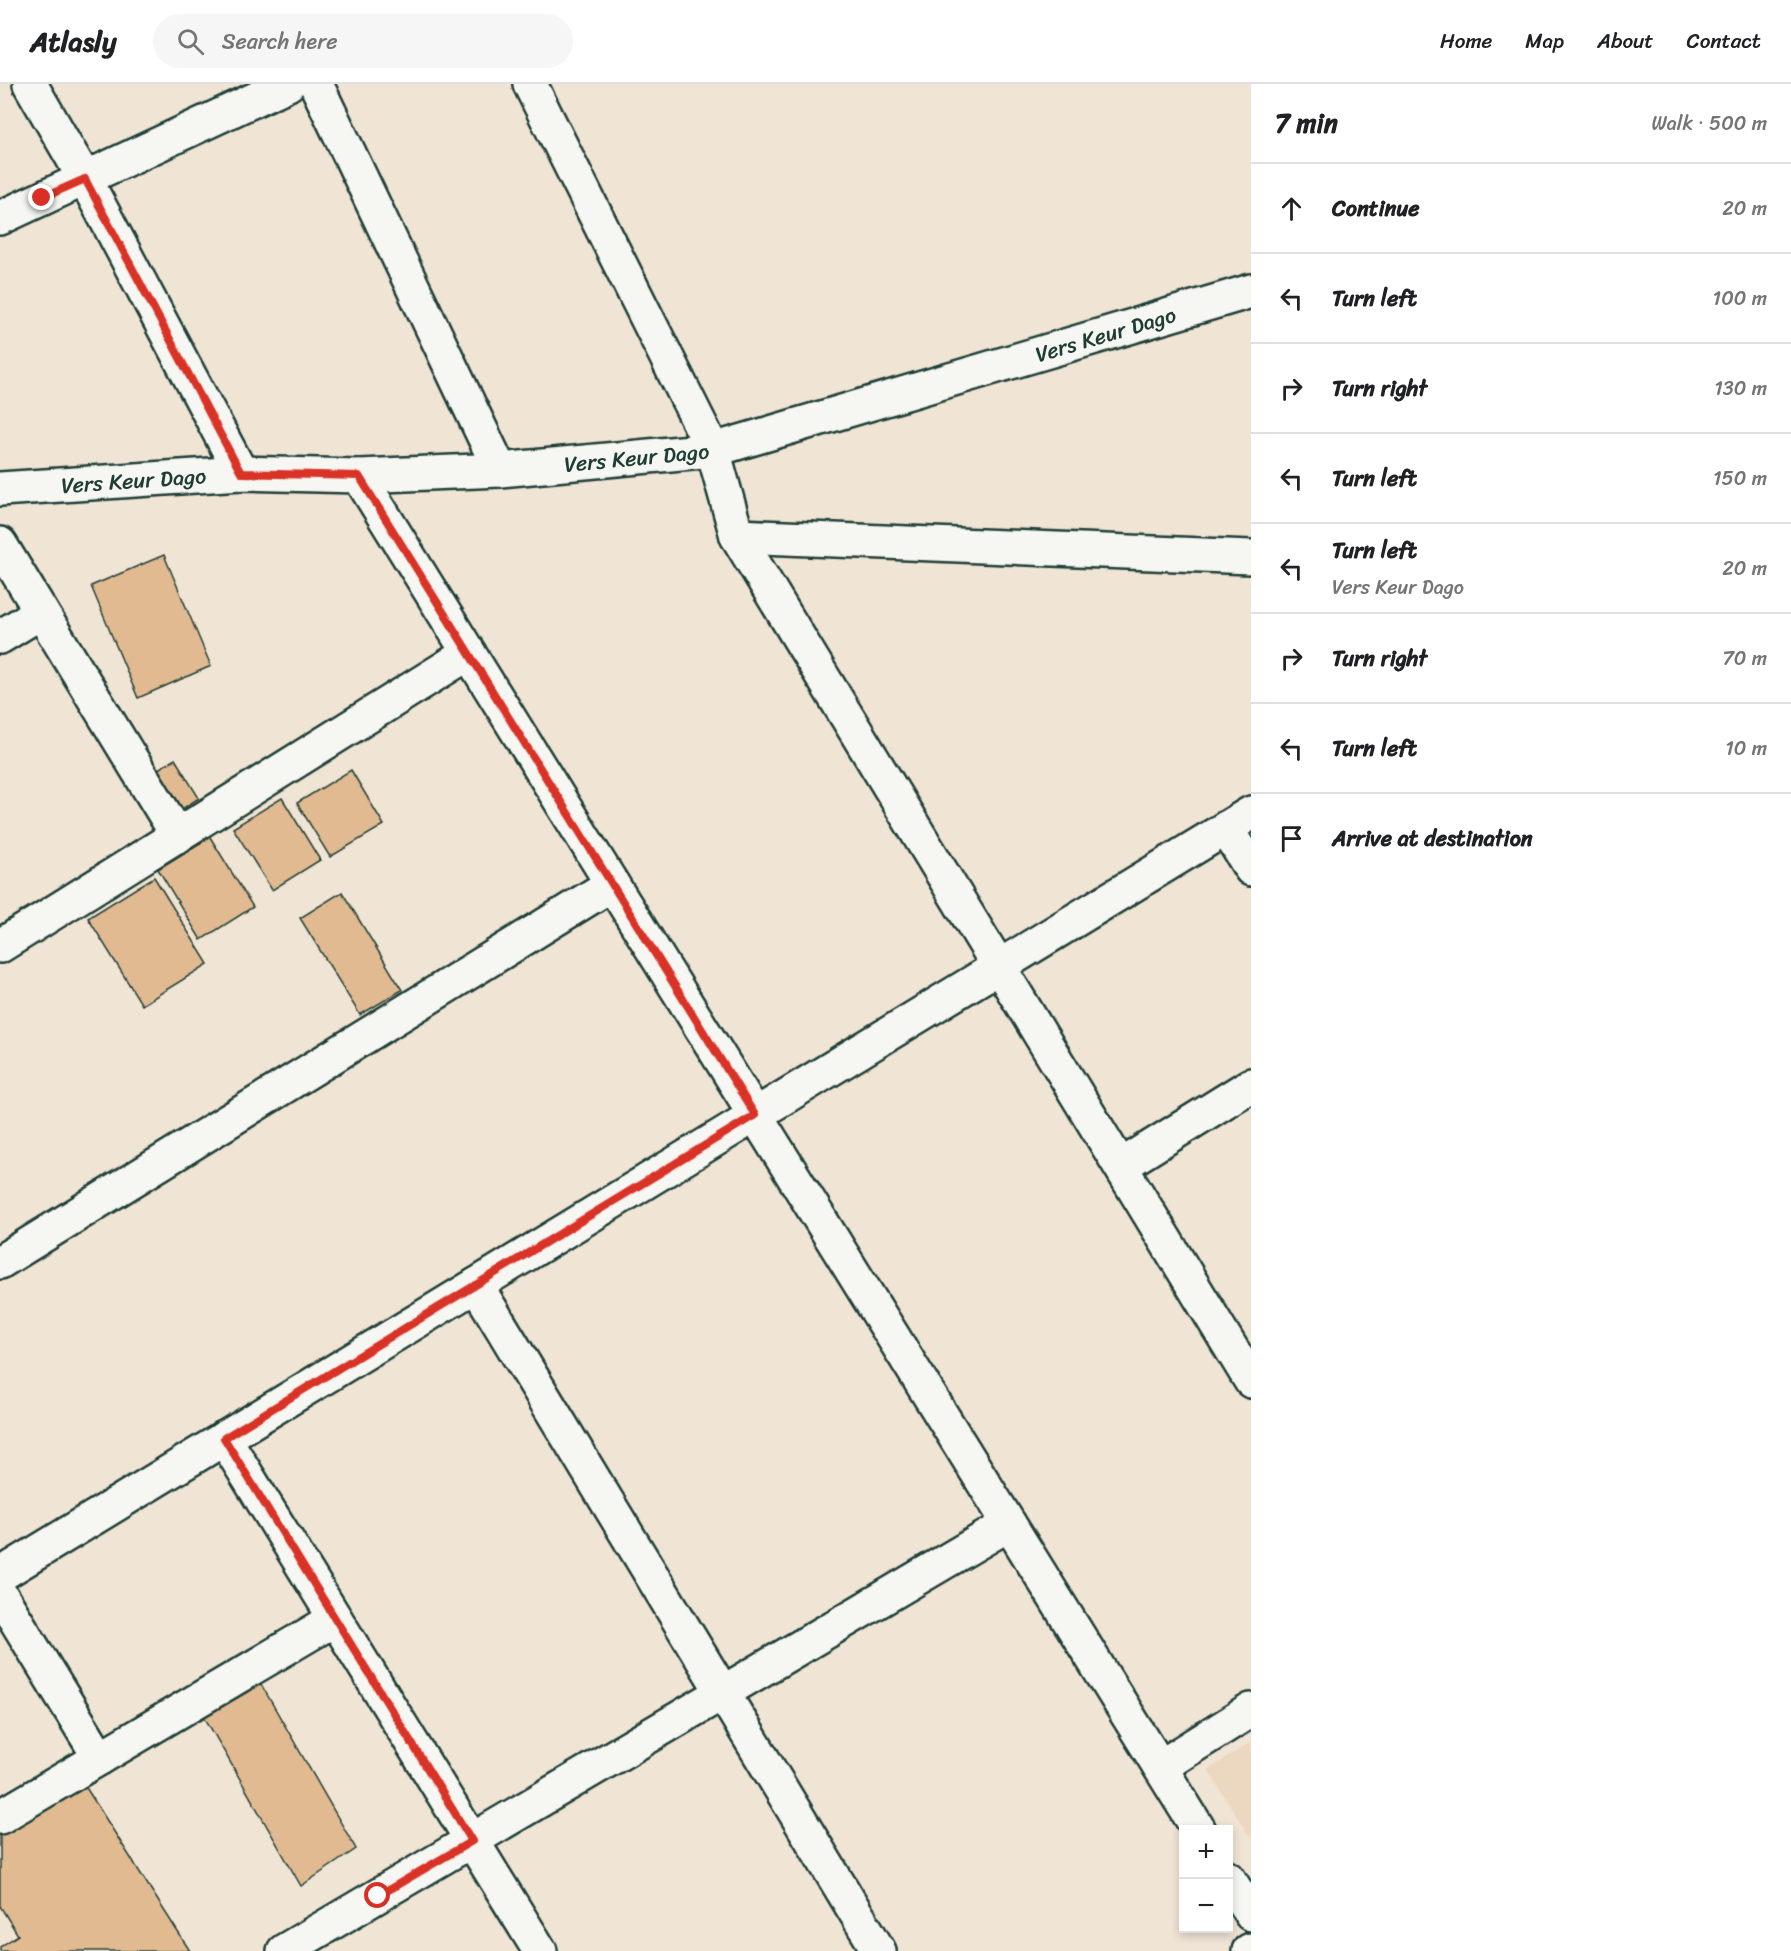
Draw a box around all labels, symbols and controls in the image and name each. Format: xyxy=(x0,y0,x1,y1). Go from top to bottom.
search box xyxy=(153,14,573,68)
text: Atlasly xyxy=(30,17,117,66)
text: Search here xyxy=(222,22,338,61)
text: Home xyxy=(1440,22,1492,60)
text: Map xyxy=(1525,22,1564,60)
text: About xyxy=(1597,22,1654,60)
text: Contact xyxy=(1687,22,1761,60)
icon: search xyxy=(174,25,207,58)
text: 7 min xyxy=(1275,100,1338,146)
text: Walk · 500 m xyxy=(1651,106,1767,141)
route end xyxy=(28,184,54,210)
text: Continue xyxy=(1332,189,1420,228)
text: 20 m xyxy=(1722,191,1767,226)
icon: ahead xyxy=(1275,192,1308,225)
text: Turn left xyxy=(1332,279,1417,318)
text: 100 m xyxy=(1713,281,1767,316)
icon: left xyxy=(1275,282,1308,315)
street label: Vers Keur Dago xyxy=(1030,295,1181,373)
text: Turn right xyxy=(1332,369,1427,408)
text: 130 m xyxy=(1714,371,1767,406)
icon: right xyxy=(1275,372,1308,405)
street label: Vers Keur Dago xyxy=(563,431,711,483)
street label: Vers Keur Dago xyxy=(60,456,207,504)
text: Turn left xyxy=(1332,459,1417,498)
text: 150 m xyxy=(1713,461,1767,496)
icon: left xyxy=(1275,462,1308,495)
text: Turn left xyxy=(1332,531,1417,570)
text: 20 m xyxy=(1722,551,1767,586)
icon: left xyxy=(1275,552,1308,585)
text: Vers Keur Dago xyxy=(1332,570,1464,605)
text: Turn right xyxy=(1332,639,1427,678)
text: 70 m xyxy=(1722,641,1767,676)
icon: right xyxy=(1275,642,1308,675)
text: Turn left xyxy=(1332,729,1417,768)
text: 10 m xyxy=(1725,731,1767,766)
icon: left xyxy=(1275,732,1308,765)
text: Arrive at destination xyxy=(1332,819,1533,858)
icon: arrive xyxy=(1275,822,1308,855)
map controls xyxy=(1179,1825,1233,1933)
button: + xyxy=(1179,1825,1233,1879)
button: − xyxy=(1179,1879,1233,1933)
route start xyxy=(364,1882,390,1908)

